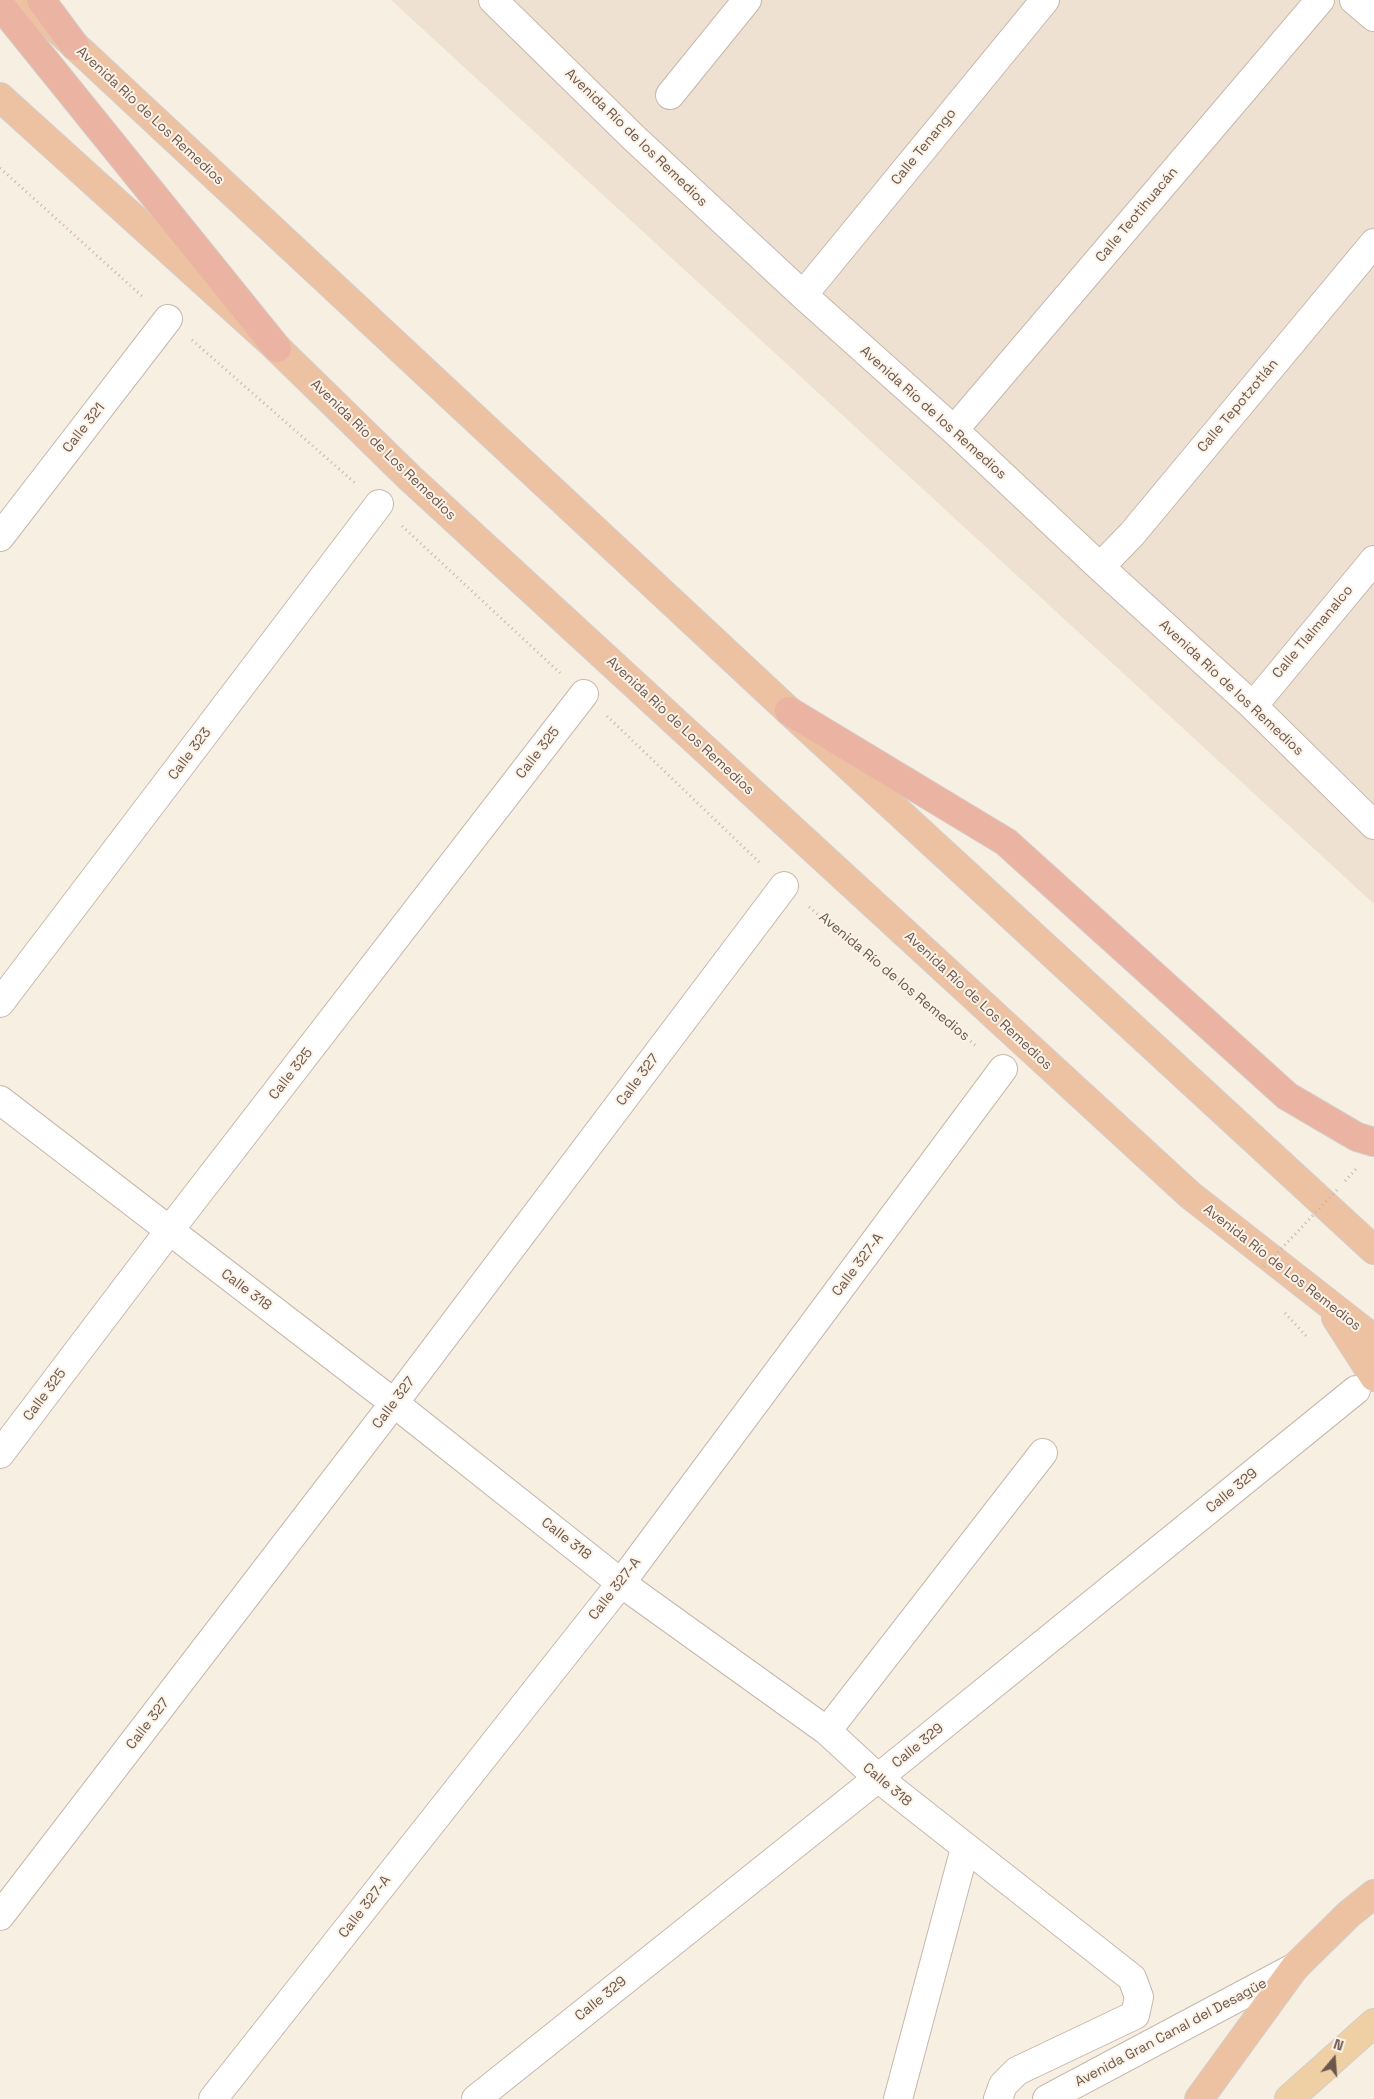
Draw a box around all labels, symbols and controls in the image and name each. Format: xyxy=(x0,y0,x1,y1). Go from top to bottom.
street label: Avenida Río de Los Remedios xyxy=(73,43,227,189)
street label: Avenida Río de los Remedios xyxy=(561,66,711,210)
street label: Calle Tenango xyxy=(888,105,960,189)
street label: Calle Teotihuacán xyxy=(1092,164,1182,266)
street label: Avenida Río de los Remedios xyxy=(856,343,1010,483)
street label: Calle Tepotzotlán xyxy=(1194,356,1282,456)
street label: Avenida Río de Los Remedios xyxy=(307,376,459,524)
street label: Calle 321 xyxy=(59,400,109,456)
street label: Calle Tlalmanalco xyxy=(1269,582,1357,682)
street label: Avenida Río de los Remedios xyxy=(1155,617,1307,759)
street label: Avenida Río de Los Remedios xyxy=(603,653,757,799)
street label: Calle 325 xyxy=(513,724,563,782)
street label: Calle 323 xyxy=(165,725,215,783)
street label: Avenida Río de los Remedios xyxy=(815,909,973,1045)
street label: Avenida Río de Los Remedios xyxy=(901,928,1055,1074)
street label: Calle 325 xyxy=(266,1045,316,1103)
street label: Calle 327 xyxy=(613,1051,663,1109)
street label: Avenida Río de Los Remedios xyxy=(1200,1201,1364,1335)
street label: Calle 327-A xyxy=(829,1230,887,1300)
street label: Calle 318 xyxy=(218,1266,274,1314)
street label: Calle 325 xyxy=(20,1366,70,1424)
street label: Calle 327 xyxy=(369,1374,419,1432)
street label: Calle 329 xyxy=(1203,1465,1261,1517)
street label: Calle 318 xyxy=(538,1514,594,1564)
street label: Calle 327-A xyxy=(585,1554,645,1624)
street label: Calle 327 xyxy=(123,1695,173,1753)
street label: Calle 329 xyxy=(889,1720,947,1772)
street label: Calle 318 xyxy=(859,1760,915,1810)
street label: Calle 327-A xyxy=(335,1872,395,1942)
street label: Calle 329 xyxy=(572,1973,630,2025)
street label: Avenida Gran Canal del Desagüe xyxy=(1072,1975,1270,2091)
north arrow xyxy=(1309,2034,1359,2084)
text: N xyxy=(1331,2035,1346,2055)

